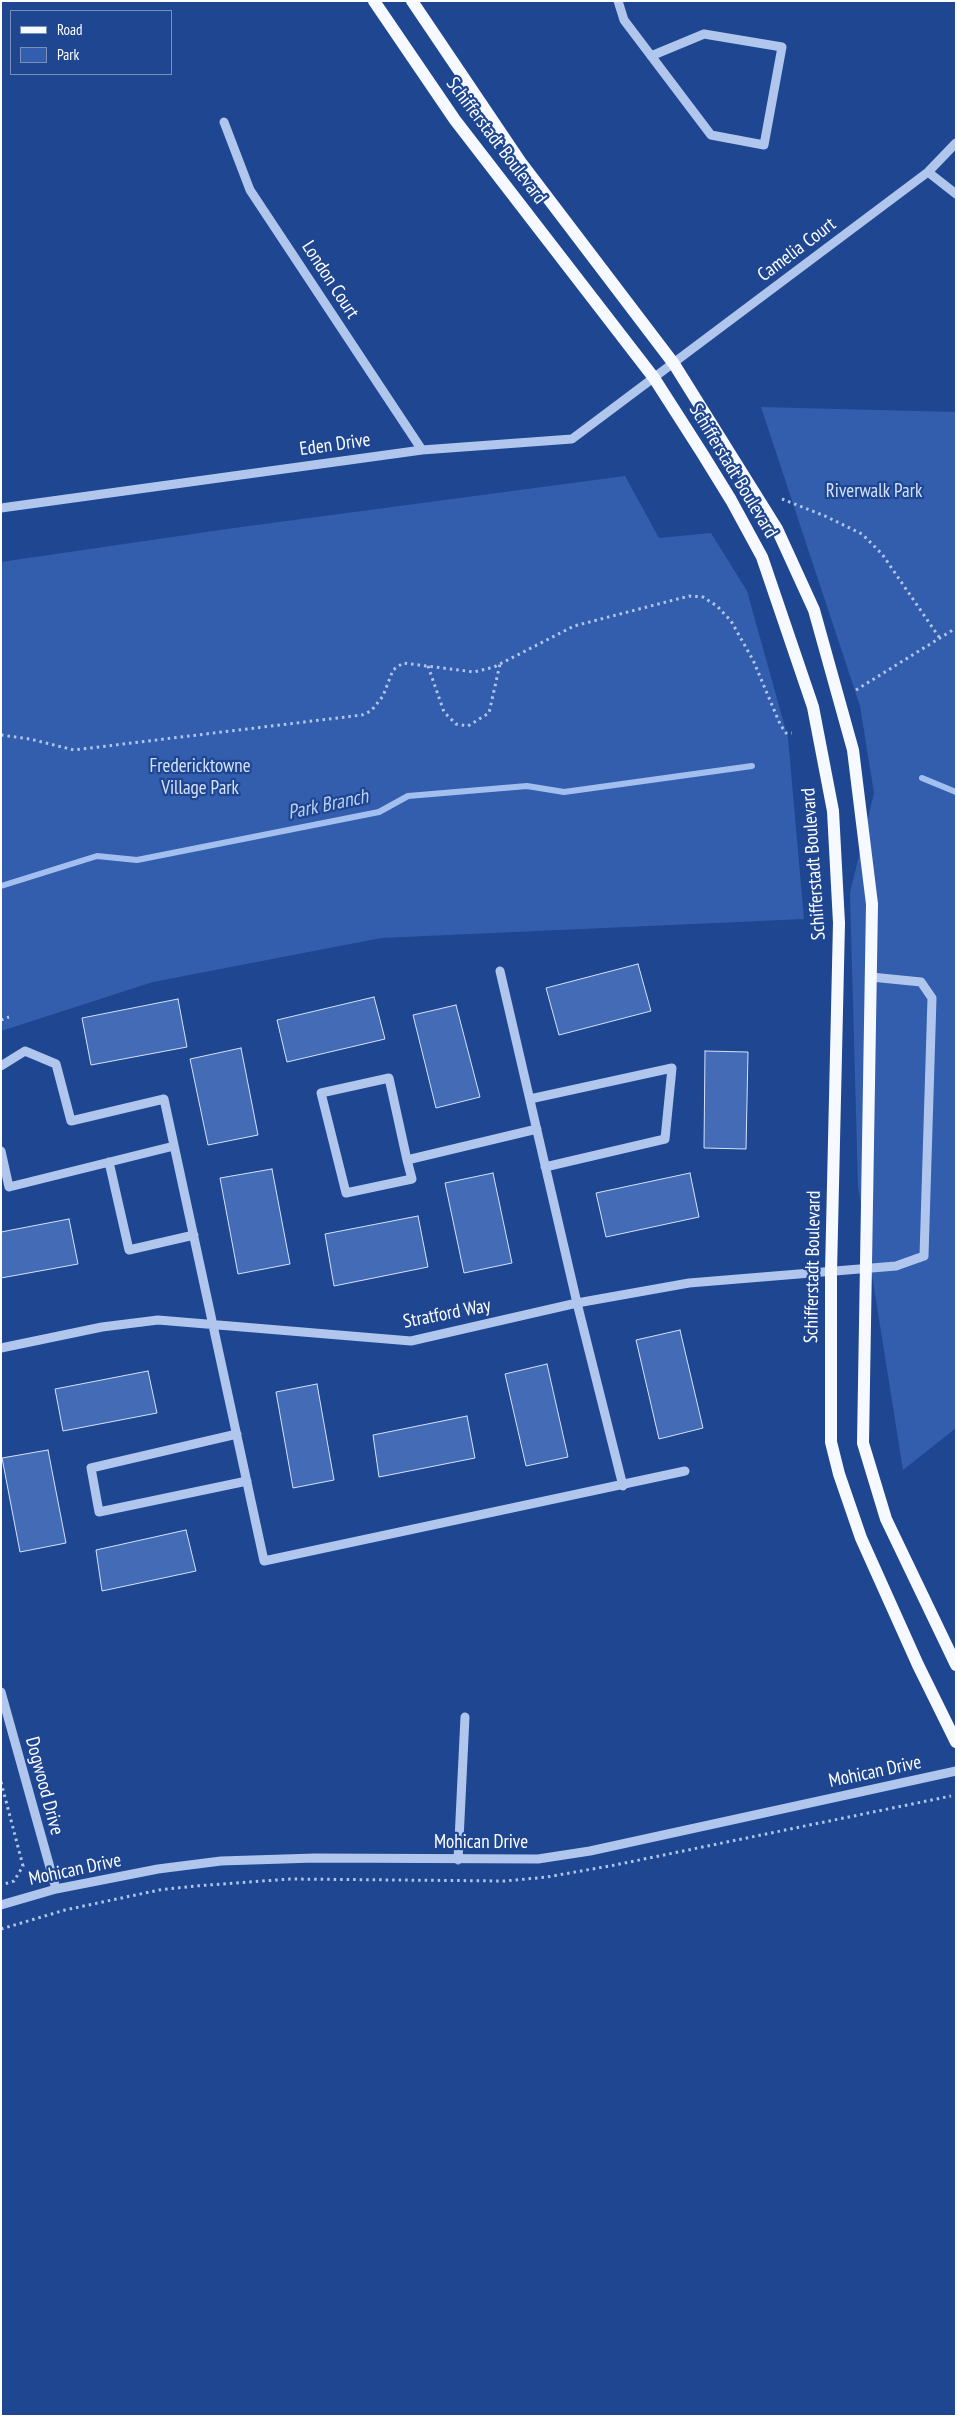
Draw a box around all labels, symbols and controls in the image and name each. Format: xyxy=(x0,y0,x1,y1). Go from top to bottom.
legend xyxy=(10,10,172,75)
text: Road xyxy=(57,20,83,39)
text: Park xyxy=(57,45,79,64)
street label: Schifferstadt Boulevard xyxy=(441,73,551,209)
street label: Camelia Court xyxy=(753,213,841,287)
street label: London Court xyxy=(296,237,364,323)
street label: Schifferstadt Boulevard xyxy=(684,400,782,542)
street label: Eden Drive xyxy=(298,429,372,461)
park label: Riverwalk Park xyxy=(826,481,922,503)
park label: Fredericktowne Village Park xyxy=(150,756,250,800)
water label: Park Branch xyxy=(286,785,370,825)
street label: Schifferstadt Boulevard xyxy=(797,787,831,941)
street label: Schifferstadt Boulevard xyxy=(800,1191,826,1343)
street label: Stratford Way xyxy=(401,1294,493,1334)
street label: Dogwood Drive xyxy=(20,1734,68,1838)
street label: Mohican Drive xyxy=(827,1751,923,1793)
street label: Mohican Drive xyxy=(434,1832,528,1854)
street label: Mohican Drive xyxy=(27,1849,123,1891)

